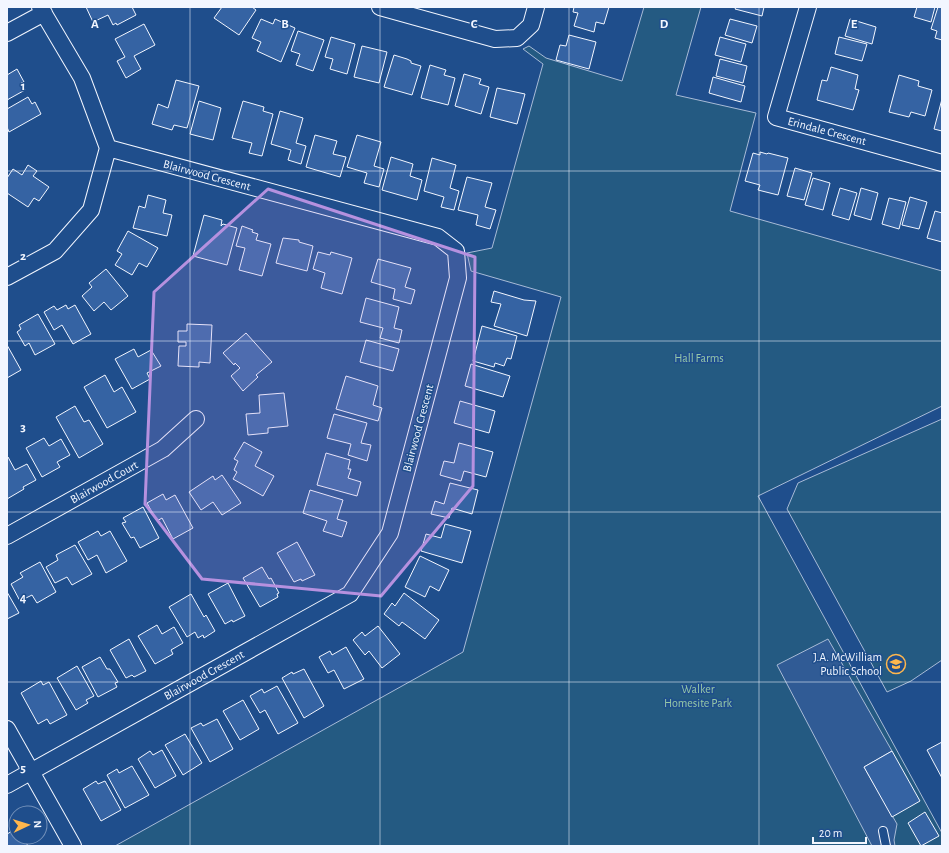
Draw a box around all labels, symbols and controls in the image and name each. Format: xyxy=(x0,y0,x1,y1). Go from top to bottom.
text: A xyxy=(91,18,99,31)
text: B xyxy=(281,18,289,31)
text: C xyxy=(471,18,478,31)
text: D xyxy=(660,18,669,31)
text: E xyxy=(851,18,858,31)
text: 1 xyxy=(21,80,25,93)
street label: Erindale Crescent xyxy=(786,115,868,147)
street label: Blairwood Crescent xyxy=(162,158,252,192)
text: 2 xyxy=(20,250,26,263)
park label: Hall Farms xyxy=(674,352,724,364)
street label: Blairwood Crescent xyxy=(401,383,435,473)
text: 3 xyxy=(20,421,26,434)
street label: Blairwood Court xyxy=(68,458,140,506)
text: 4 xyxy=(20,592,27,605)
street label: Blairwood Crescent xyxy=(162,648,246,702)
place label: J.A. McWilliam Public School xyxy=(813,651,882,677)
school or university icon: J.A. McWilliam Public School xyxy=(885,653,907,675)
park label: Walker Homesite Park xyxy=(664,683,733,709)
text: 5 xyxy=(20,762,26,775)
north arrow xyxy=(8,805,48,845)
scale bar xyxy=(813,819,866,845)
text: N xyxy=(32,820,43,829)
text: 20 m xyxy=(819,827,842,839)

